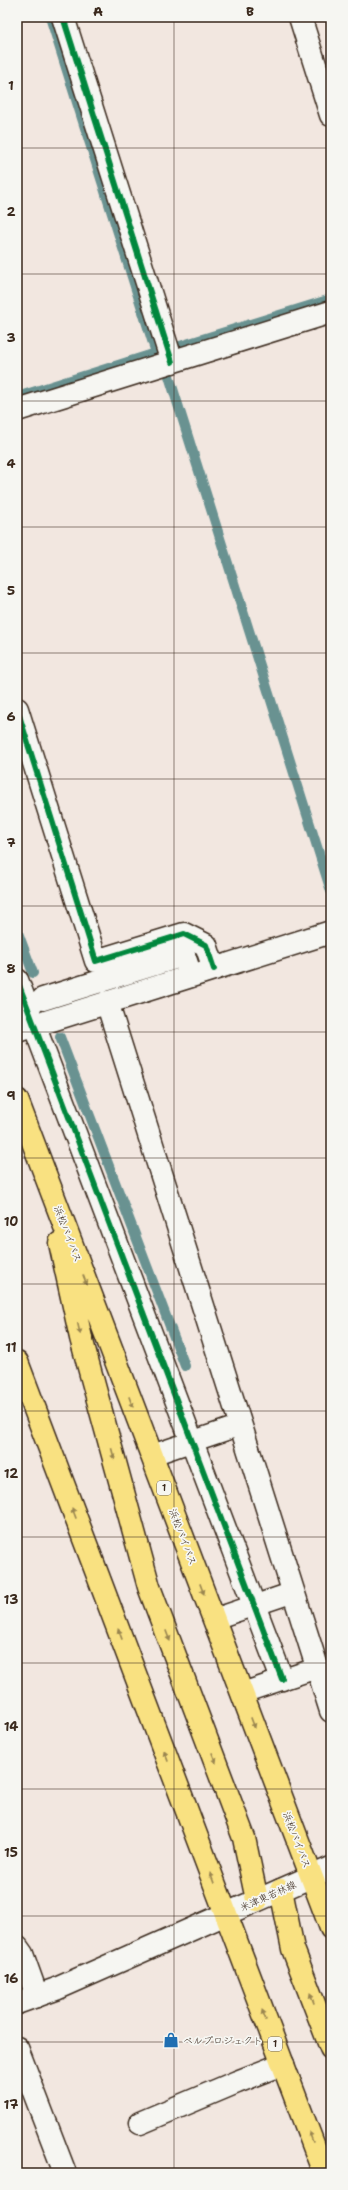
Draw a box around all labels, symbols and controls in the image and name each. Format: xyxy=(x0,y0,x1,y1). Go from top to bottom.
text: A xyxy=(93,3,103,20)
text: B xyxy=(246,3,254,20)
text: 1 xyxy=(8,77,14,94)
text: 2 xyxy=(6,203,16,220)
text: 3 xyxy=(6,329,16,346)
text: 4 xyxy=(6,455,16,472)
text: 5 xyxy=(7,582,15,599)
text: 6 xyxy=(6,708,16,725)
text: 7 xyxy=(6,834,16,851)
text: 8 xyxy=(6,960,16,977)
text: 9 xyxy=(6,1087,16,1104)
street label: 浜松バイパス xyxy=(51,1204,85,1264)
text: 10 xyxy=(4,1213,18,1230)
one-way arrow xyxy=(83,1275,89,1287)
one-way arrow xyxy=(76,1322,82,1335)
text: 11 xyxy=(5,1339,17,1356)
one-way arrow xyxy=(129,1396,135,1408)
one-way arrow xyxy=(110,1448,116,1460)
text: 12 xyxy=(4,1465,18,1482)
road number: 1 xyxy=(157,1481,171,1495)
one-way arrow xyxy=(71,1506,77,1518)
street label: 浜松バイパス xyxy=(166,1507,200,1567)
one-way arrow xyxy=(200,1583,206,1595)
text: 13 xyxy=(4,1591,18,1608)
one-way arrow xyxy=(117,1628,123,1640)
one-way arrow xyxy=(165,1631,171,1643)
text: 14 xyxy=(4,1718,18,1735)
one-way arrow xyxy=(251,1718,257,1730)
one-way arrow xyxy=(163,1749,169,1761)
one-way arrow xyxy=(211,1752,217,1764)
street label: 浜松バイパス xyxy=(280,1810,314,1870)
text: 15 xyxy=(4,1844,18,1861)
one-way arrow xyxy=(209,1871,215,1883)
street label: 米津東若林線 xyxy=(238,1878,298,1914)
text: 16 xyxy=(4,1970,18,1987)
one-way arrow xyxy=(309,1992,315,2004)
one-way arrow xyxy=(261,2009,267,2021)
shop icon: ベルプロジェクト xyxy=(162,2031,180,2049)
place label: ベルプロジェクト xyxy=(183,2034,263,2047)
road number: 1 xyxy=(268,2037,282,2051)
text: 17 xyxy=(4,2096,18,2113)
one-way arrow xyxy=(307,2130,313,2142)

